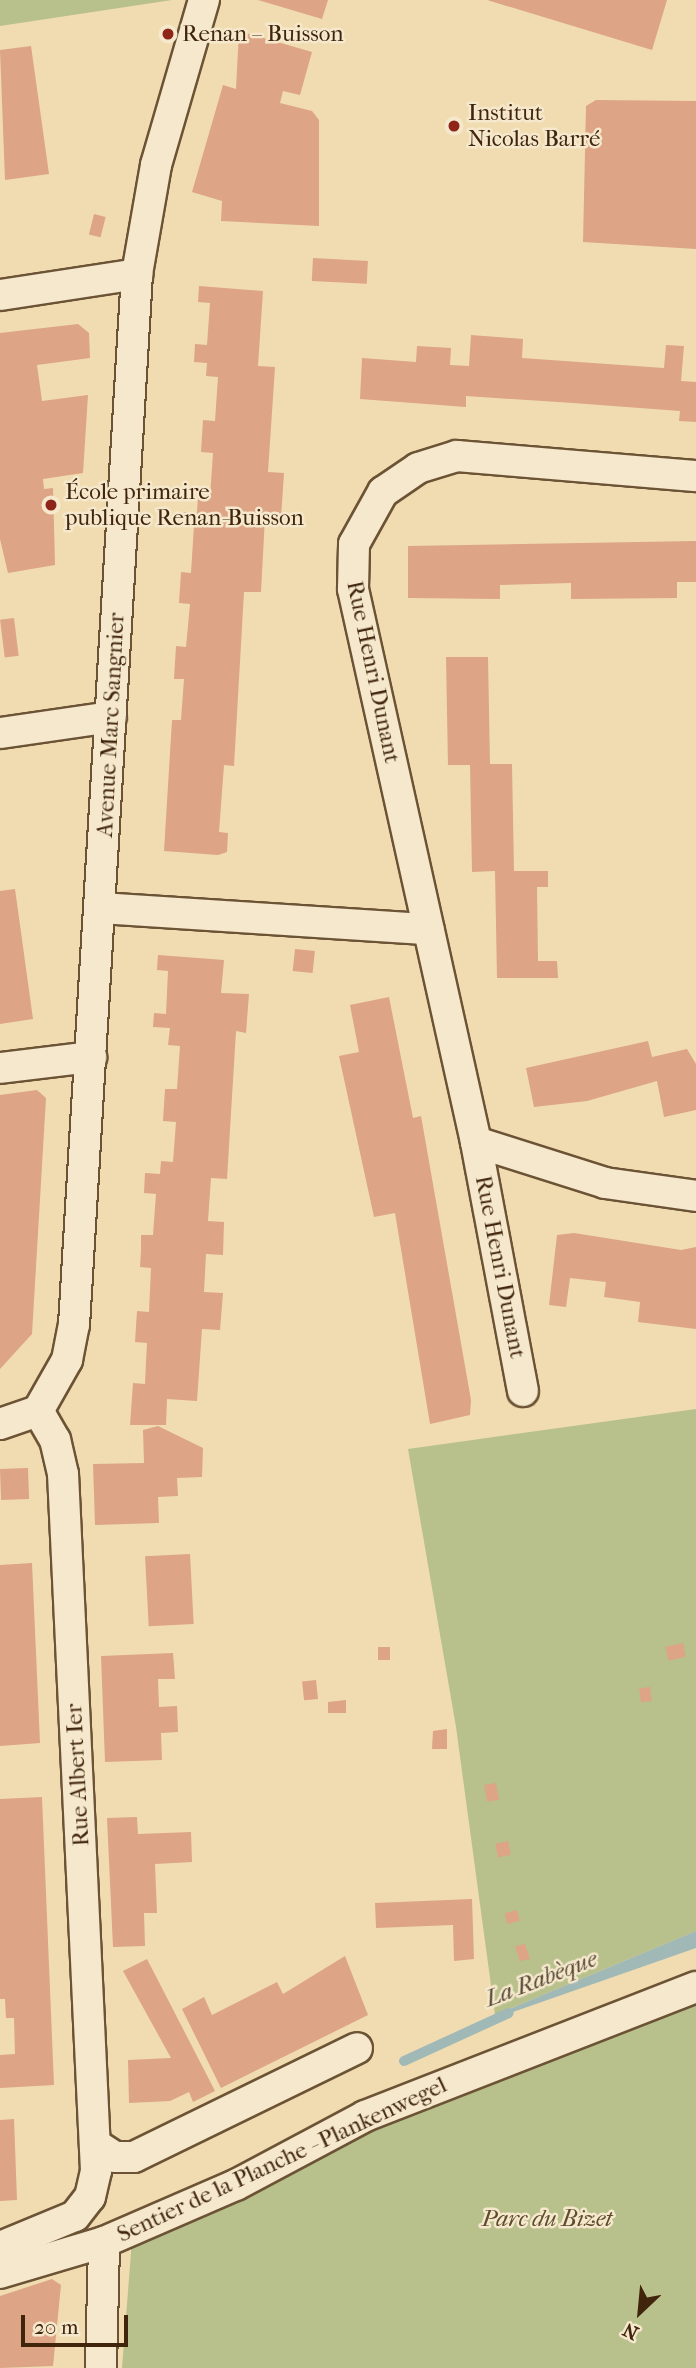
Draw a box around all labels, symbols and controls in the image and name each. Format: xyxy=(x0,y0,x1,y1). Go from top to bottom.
place label: Renan – Buisson xyxy=(182,20,344,48)
marker: Renan – Buisson xyxy=(160,26,176,42)
place label: Institut Nicolas Barré xyxy=(468,99,600,153)
marker: Institut Nicolas Barré xyxy=(446,118,462,134)
place label: École primaire publique Renan-Buisson xyxy=(65,478,304,532)
marker: École primaire publique Renan-Buisson xyxy=(43,497,59,513)
street label: Rue Henri Dunant xyxy=(340,578,406,766)
street label: Avenue Marc Sangnier xyxy=(91,612,131,838)
street label: Rue Henri Dunant xyxy=(469,1173,531,1361)
street label: Rue Albert Ier xyxy=(60,1703,96,1847)
water label: La Rabèque xyxy=(481,1944,601,2014)
street label: Sentier de la Planche - Plankenwegel xyxy=(113,2071,451,2249)
park label: Parc du Bizet xyxy=(482,2205,612,2233)
north arrow xyxy=(605,2277,675,2347)
scale bar xyxy=(24,2302,131,2346)
text: 20 m xyxy=(34,2315,78,2339)
text: N xyxy=(619,2318,642,2344)

